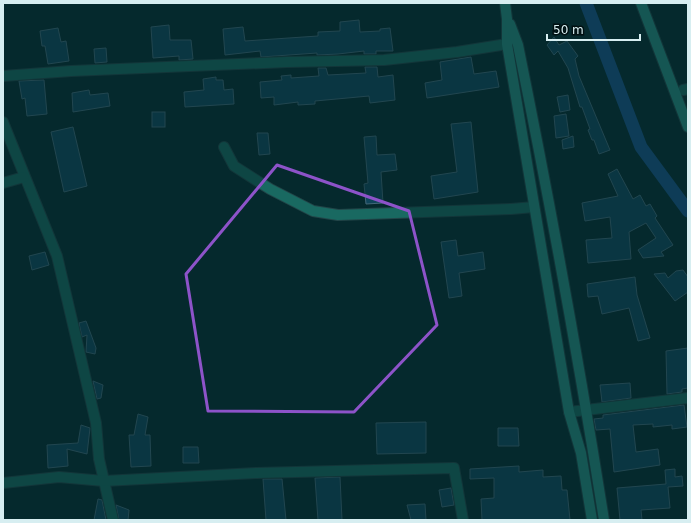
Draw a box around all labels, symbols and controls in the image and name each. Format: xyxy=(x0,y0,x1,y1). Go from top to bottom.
scale bar xyxy=(547,16,640,42)
text: 50 m xyxy=(553,23,584,37)

